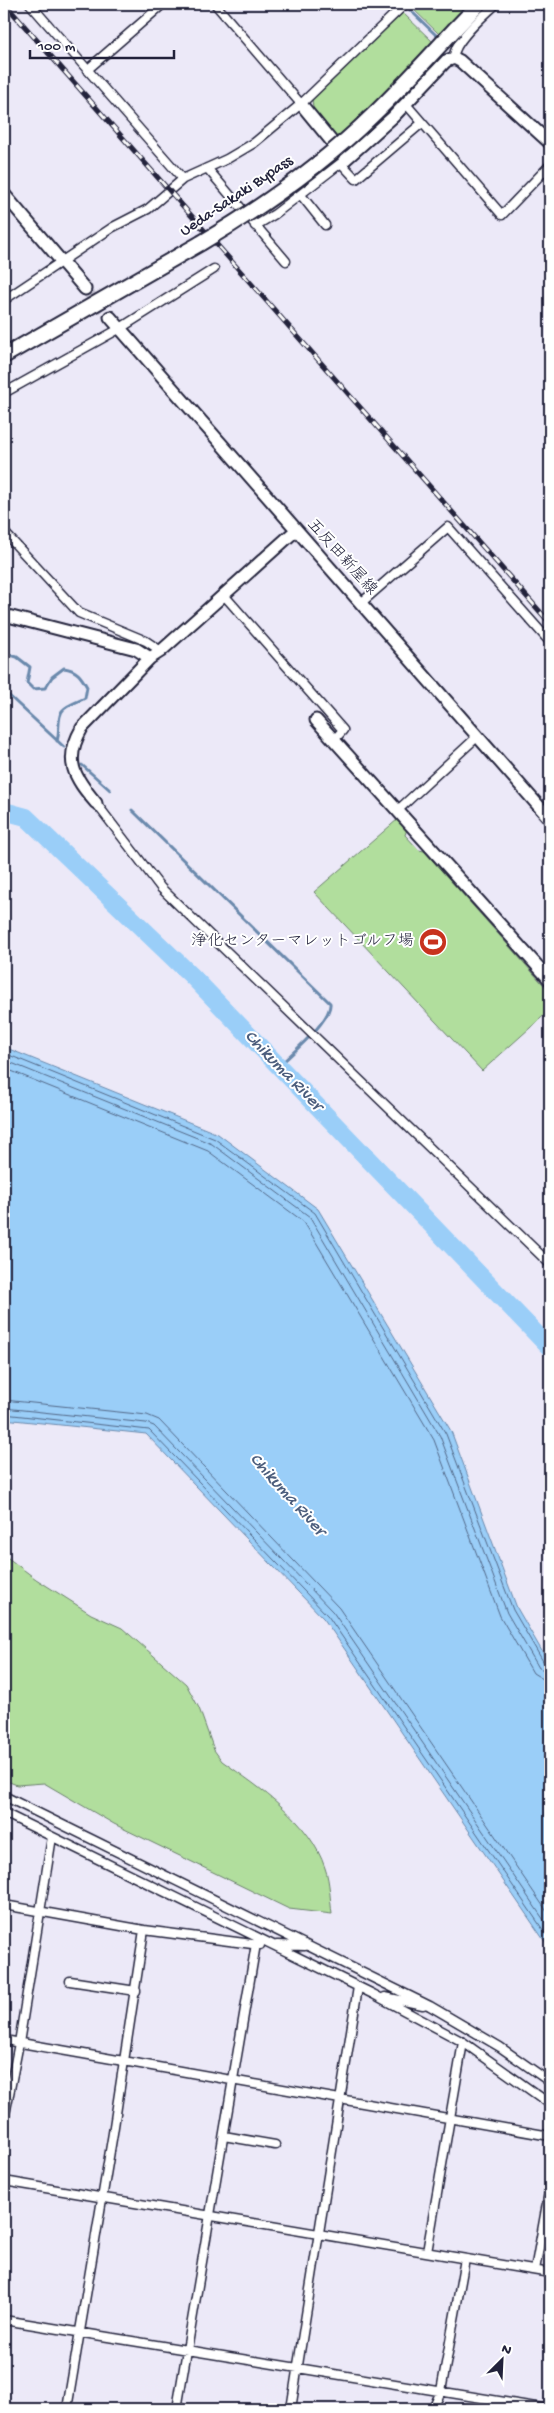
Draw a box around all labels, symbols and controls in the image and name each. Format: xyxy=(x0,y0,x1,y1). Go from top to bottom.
scale bar xyxy=(30,28,174,60)
text: 100 m xyxy=(37,38,76,56)
street label: Ueda-Sakaki Bypass xyxy=(177,152,298,242)
street label: 五反田新屋線 xyxy=(302,515,382,600)
sports icon: 浄化センターマレットゴルフ場 xyxy=(418,927,448,957)
place label: 浄化センターマレットゴルフ場 xyxy=(191,931,414,952)
water label: Chikuma River xyxy=(239,1026,329,1118)
water label: Chikuma River xyxy=(244,1449,332,1543)
north arrow xyxy=(476,2336,526,2386)
text: N xyxy=(499,2341,514,2360)

